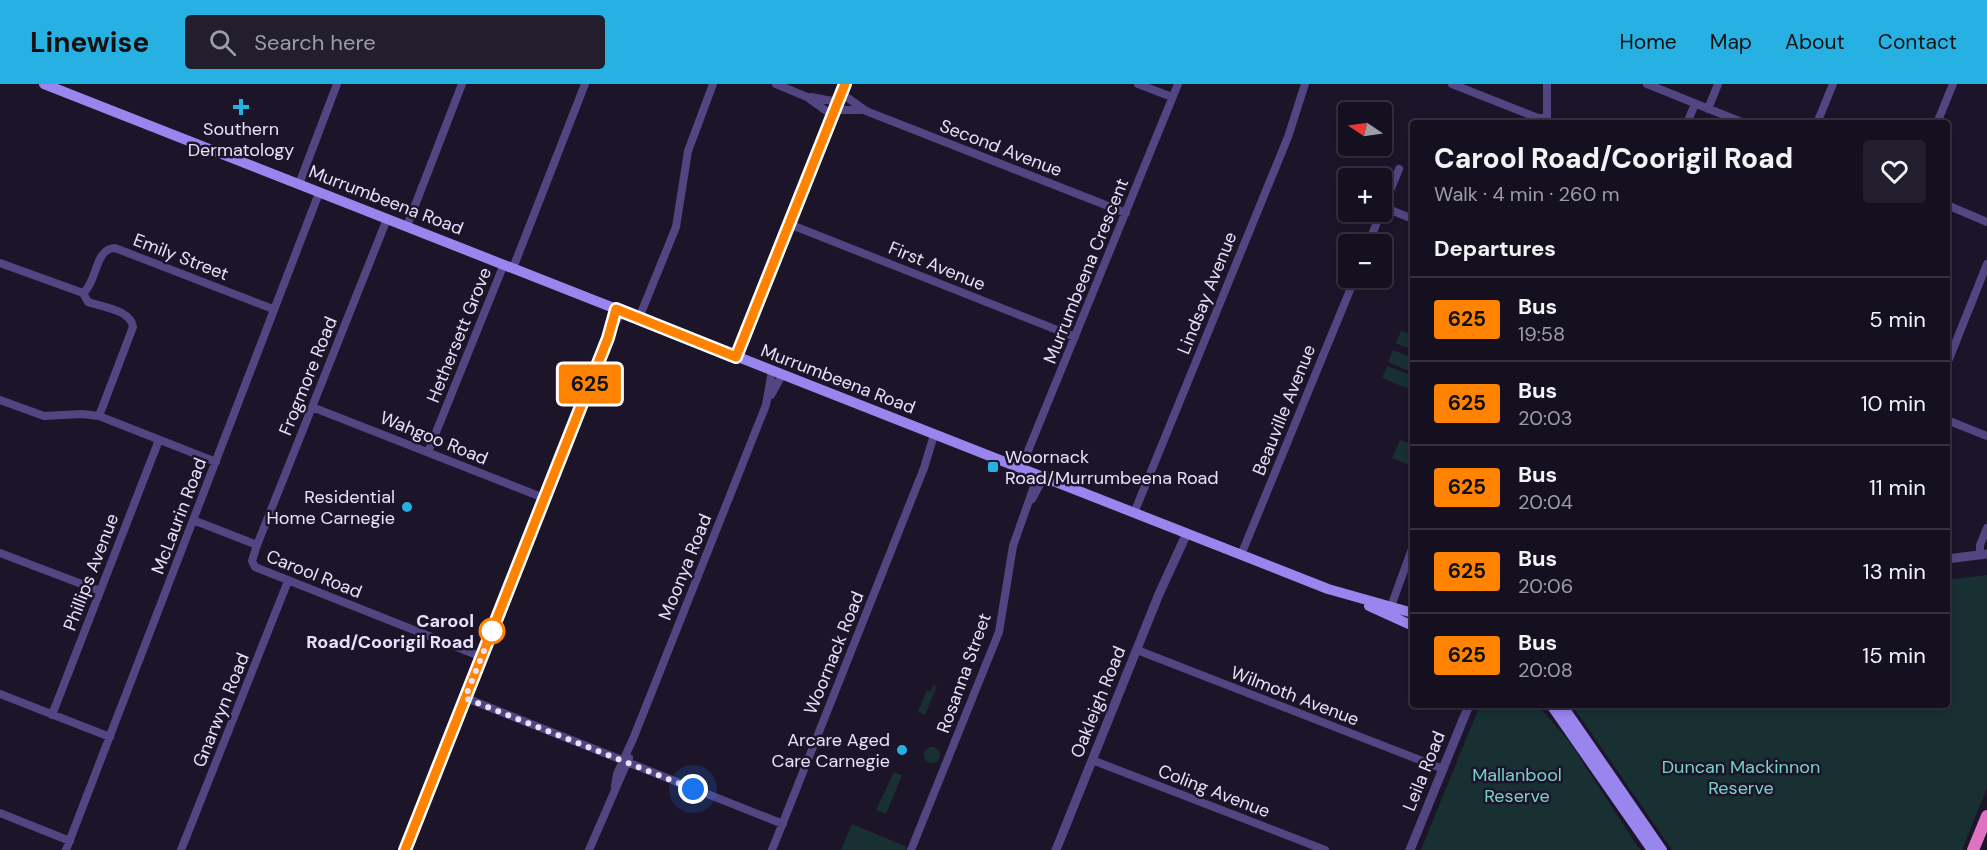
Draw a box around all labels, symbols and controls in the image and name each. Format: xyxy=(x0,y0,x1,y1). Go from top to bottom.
search box xyxy=(185,15,605,69)
text: Linewise xyxy=(30,24,149,61)
icon: search xyxy=(206,26,239,59)
text: Search here xyxy=(254,28,376,57)
text: Home xyxy=(1619,28,1677,56)
text: Map xyxy=(1710,28,1752,56)
text: About xyxy=(1785,28,1845,56)
text: Contact xyxy=(1878,28,1957,56)
marker: Southern Dermatology xyxy=(232,98,250,116)
north arrow xyxy=(1338,102,1392,156)
map controls xyxy=(1338,102,1392,288)
street label: Second Avenue xyxy=(936,114,1066,182)
place label: Southern Dermatology xyxy=(188,117,294,162)
text: Carool Road/Coorigil Road xyxy=(1434,140,1793,177)
button: heart xyxy=(1863,140,1926,203)
street label: Murrumbeena Road xyxy=(305,159,467,241)
button: + xyxy=(1338,168,1392,222)
street label: Murrumbeena Crescent xyxy=(1038,175,1134,367)
text: Walk · 4 min · 260 m xyxy=(1434,181,1619,207)
street label: Emily Street xyxy=(130,228,232,286)
street label: Lindsay Avenue xyxy=(1172,228,1242,358)
button: − xyxy=(1338,234,1392,288)
text: Departures xyxy=(1434,234,1556,263)
street label: First Avenue xyxy=(885,236,989,296)
street label: Hethersett Grove xyxy=(421,264,497,406)
text: Bus xyxy=(1518,292,1557,321)
text: 625 xyxy=(1448,305,1486,333)
text: 5 min xyxy=(1869,305,1926,334)
street label: Frogmore Road xyxy=(273,313,343,439)
text: 19:58 xyxy=(1518,321,1565,347)
street label: Murrumbeena Road xyxy=(757,338,919,420)
street label: Beauville Avenue xyxy=(1247,341,1321,479)
line badge: 625 xyxy=(556,364,624,404)
text: 625 xyxy=(571,370,609,398)
text: Bus xyxy=(1518,376,1557,405)
text: 625 xyxy=(1448,389,1486,417)
text: 10 min xyxy=(1861,389,1926,418)
street label: Wahgoo Road xyxy=(376,405,492,471)
text: 20:03 xyxy=(1518,405,1573,431)
place label: Woornack Road/Murrumbeena Road xyxy=(1005,445,1219,490)
street label: McLaurin Road xyxy=(146,454,212,578)
marker: Woornack Road/Murrumbeena Road xyxy=(986,460,1000,474)
text: Bus xyxy=(1518,460,1557,489)
text: 625 xyxy=(1448,473,1486,501)
text: 11 min xyxy=(1869,473,1926,502)
place label: Residential Home Carnegie xyxy=(267,485,395,530)
text: 20:04 xyxy=(1518,489,1573,515)
marker: Residential Home Carnegie xyxy=(400,500,414,514)
street label: Phillips Avenue xyxy=(58,510,124,634)
street label: Moonya Road xyxy=(653,510,717,624)
street label: Carool Road xyxy=(263,544,365,604)
text: Bus xyxy=(1518,544,1557,573)
text: 625 xyxy=(1448,557,1486,585)
text: 13 min xyxy=(1863,557,1926,586)
text: 20:06 xyxy=(1518,573,1573,599)
street label: Woornack Road xyxy=(798,588,870,718)
place label: Carool Road/Coorigil Road xyxy=(306,609,474,654)
street label: Rosanna Street xyxy=(931,610,997,736)
marker: Carool Road/Coorigil Road xyxy=(479,618,505,644)
text: Bus xyxy=(1518,628,1557,657)
text: 625 xyxy=(1448,641,1486,669)
text: 15 min xyxy=(1862,641,1926,670)
street label: Oakleigh Road xyxy=(1065,643,1131,761)
street label: Gnarwyn Road xyxy=(187,649,255,771)
text: 20:08 xyxy=(1518,657,1573,683)
street label: Wilmoth Avenue xyxy=(1227,661,1363,731)
street label: Leila Road xyxy=(1397,727,1451,815)
place label: Arcare Aged Care Carnegie xyxy=(772,728,890,773)
marker: Arcare Aged Care Carnegie xyxy=(895,743,909,757)
park label: Duncan Mackinnon Reserve xyxy=(1662,755,1820,800)
street label: Coling Avenue xyxy=(1155,759,1273,823)
park label: Mallanbool Reserve xyxy=(1472,763,1562,808)
your location xyxy=(678,774,708,804)

